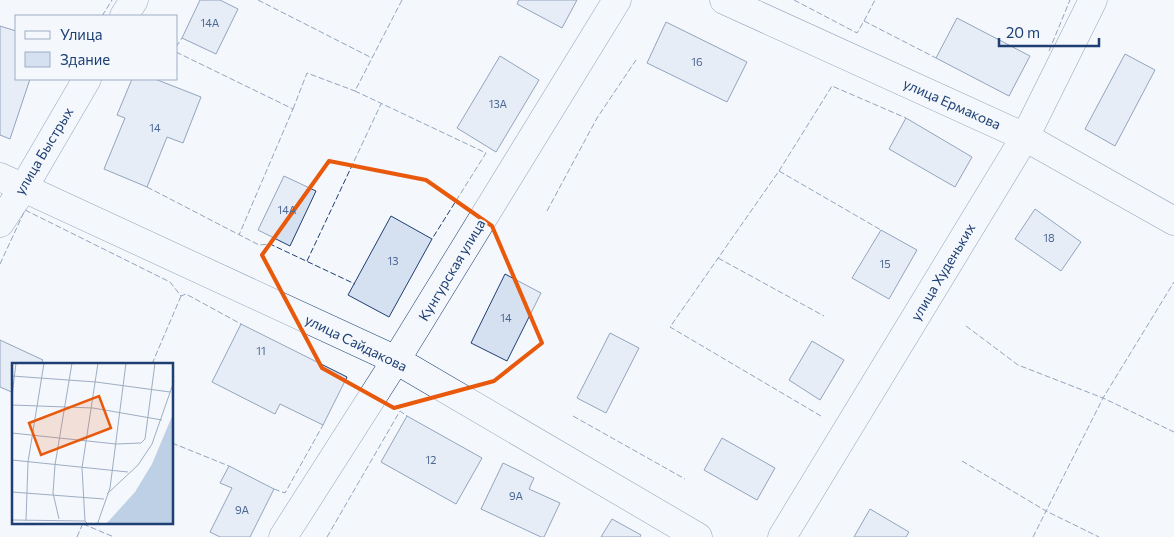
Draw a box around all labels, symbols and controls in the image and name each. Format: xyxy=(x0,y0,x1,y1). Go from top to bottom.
legend xyxy=(15,15,178,80)
scale bar xyxy=(999,15,1099,47)
house number: 14А xyxy=(201,16,220,29)
text: 20 m xyxy=(1006,23,1040,41)
text: Улица xyxy=(60,25,102,43)
text: Здание xyxy=(60,50,110,68)
house number: 16 xyxy=(691,55,703,68)
street label: улица Ермакова xyxy=(901,74,1004,133)
house number: 13А xyxy=(489,97,508,110)
street label: улица Быстрых xyxy=(11,103,77,198)
house number: 14 xyxy=(149,121,161,134)
house number: 14А xyxy=(278,203,297,216)
street label: Кунгурская улица xyxy=(414,216,489,324)
street label: улица Худеньких xyxy=(907,220,979,323)
house number: 18 xyxy=(1043,231,1055,244)
house number: 13 xyxy=(388,254,398,267)
house number: 15 xyxy=(879,257,891,270)
street label: улица Сайдакова xyxy=(302,310,410,375)
house number: 14 xyxy=(500,311,512,324)
house number: 11 xyxy=(256,344,266,357)
inset map xyxy=(12,363,174,524)
house number: 12 xyxy=(426,453,436,466)
house number: 9А xyxy=(509,489,523,502)
house number: 9А xyxy=(235,503,249,516)

